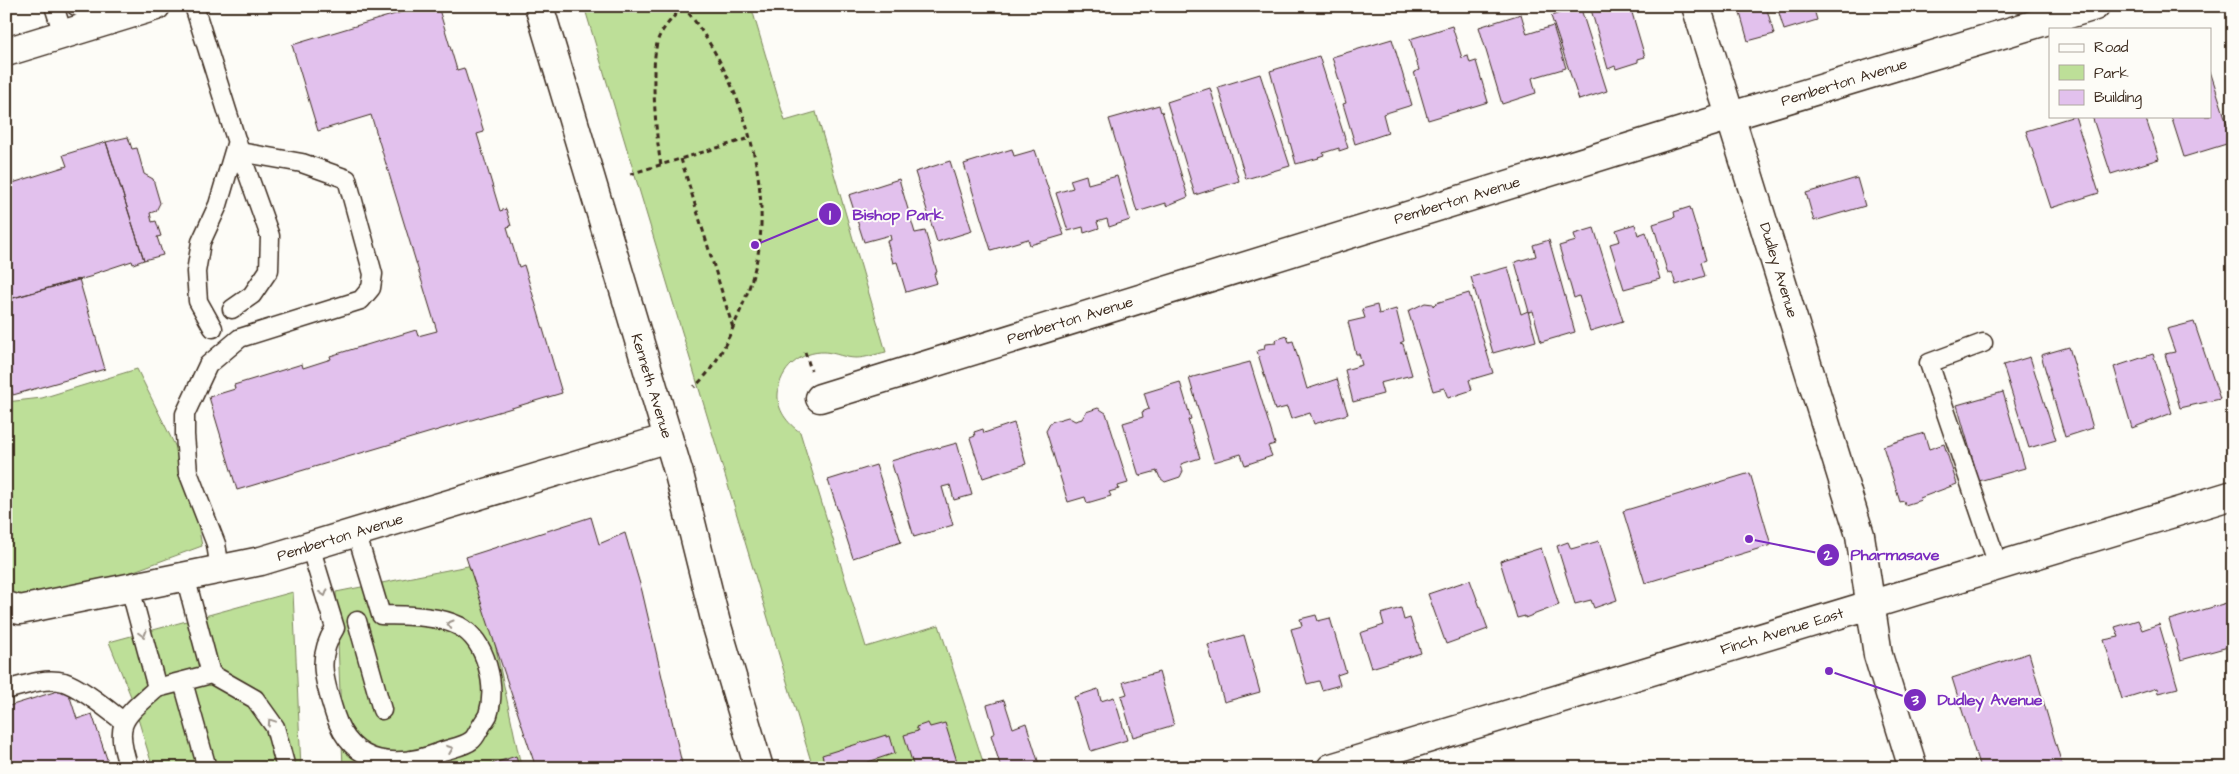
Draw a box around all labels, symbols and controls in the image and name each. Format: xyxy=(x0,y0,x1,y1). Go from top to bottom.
legend xyxy=(2049,28,2212,118)
text: Road xyxy=(2094,37,2129,58)
street label: Pemberton Avenue xyxy=(1778,53,1910,112)
text: Park xyxy=(2094,63,2129,84)
text: Building xyxy=(2094,87,2142,109)
street label: Pemberton Avenue xyxy=(1391,171,1523,230)
callout: Bishop Park xyxy=(817,199,953,230)
text: Bishop Park xyxy=(852,204,944,226)
text: 1 xyxy=(829,205,831,226)
street label: Dudley Avenue xyxy=(1753,220,1803,321)
street label: Pemberton Avenue xyxy=(1004,291,1136,350)
street label: Kenneth Avenue xyxy=(626,331,677,441)
street label: Pemberton Avenue xyxy=(274,508,406,567)
callout: Pharmasave xyxy=(1816,539,1950,570)
text: Pharmasave xyxy=(1851,544,1940,566)
text: 2 xyxy=(1823,545,1833,566)
one-way arrow xyxy=(319,588,329,596)
street label: Finch Avenue East xyxy=(1718,603,1846,660)
one-way arrow xyxy=(446,619,455,629)
one-way arrow xyxy=(138,630,148,638)
callout: Dudley Avenue xyxy=(1903,684,2053,715)
text: Dudley Avenue xyxy=(1937,689,2043,712)
text: 3 xyxy=(1910,690,1919,711)
one-way arrow xyxy=(268,718,277,728)
one-way arrow xyxy=(445,745,453,755)

